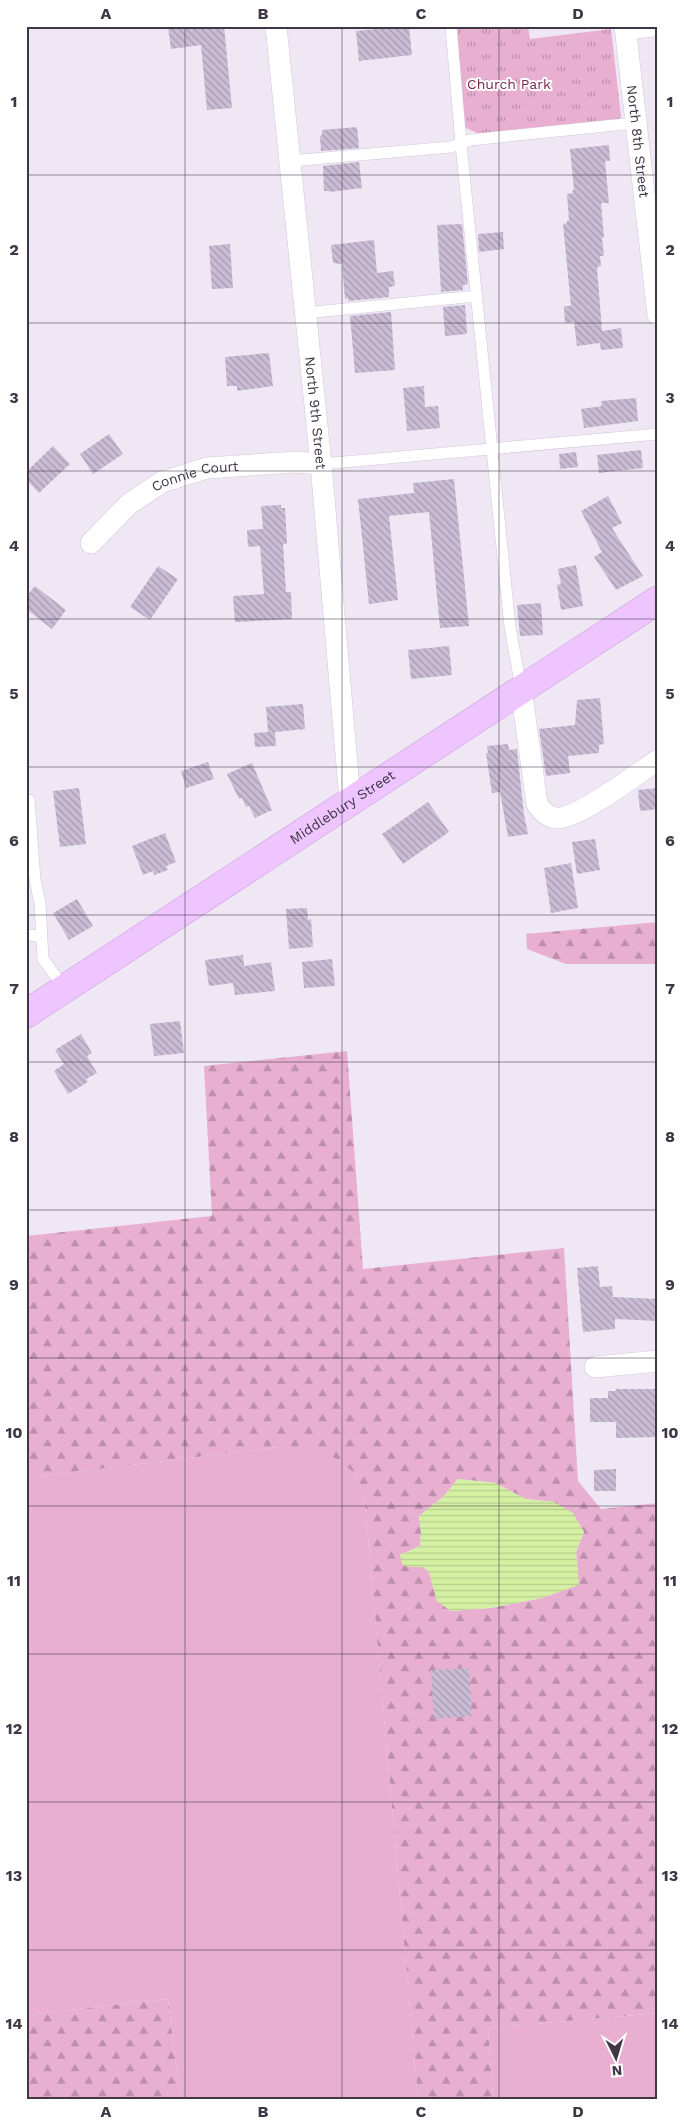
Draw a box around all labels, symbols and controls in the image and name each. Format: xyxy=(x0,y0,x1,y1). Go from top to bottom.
text: A xyxy=(101,4,112,23)
text: B xyxy=(258,4,269,23)
text: C xyxy=(416,4,427,23)
text: D xyxy=(572,4,584,23)
park label: Church Park xyxy=(467,76,551,92)
street label: North 8th Street xyxy=(624,84,653,199)
text: 1 xyxy=(11,92,17,111)
text: 1 xyxy=(667,92,673,111)
text: 2 xyxy=(9,240,19,259)
text: 2 xyxy=(665,240,675,259)
street label: North 9th Street xyxy=(302,356,329,470)
text: 3 xyxy=(9,388,19,407)
text: 3 xyxy=(665,388,675,407)
street label: Connie Court xyxy=(148,458,239,495)
text: 4 xyxy=(9,536,19,555)
text: 4 xyxy=(665,536,675,555)
text: 5 xyxy=(9,684,19,703)
text: 5 xyxy=(665,684,675,703)
street label: Middlebury Street xyxy=(287,767,398,847)
text: 6 xyxy=(9,831,19,850)
text: 6 xyxy=(665,831,675,850)
text: 7 xyxy=(9,979,19,998)
text: 7 xyxy=(665,979,675,998)
text: 8 xyxy=(9,1127,19,1146)
text: 8 xyxy=(665,1127,675,1146)
text: 9 xyxy=(9,1275,19,1294)
text: 9 xyxy=(665,1275,675,1294)
text: 10 xyxy=(5,1423,23,1442)
text: 10 xyxy=(661,1423,679,1442)
text: 11 xyxy=(7,1571,21,1590)
text: 11 xyxy=(663,1571,677,1590)
text: 12 xyxy=(6,1719,22,1738)
text: 12 xyxy=(662,1719,678,1738)
text: 13 xyxy=(6,1866,22,1885)
text: 13 xyxy=(662,1866,678,1885)
text: 14 xyxy=(5,2014,23,2033)
text: 14 xyxy=(661,2014,679,2033)
north arrow xyxy=(592,2032,642,2082)
text: N xyxy=(611,2063,623,2079)
text: A xyxy=(101,2102,112,2121)
text: B xyxy=(258,2102,269,2121)
text: C xyxy=(416,2102,427,2121)
text: D xyxy=(572,2102,584,2121)

